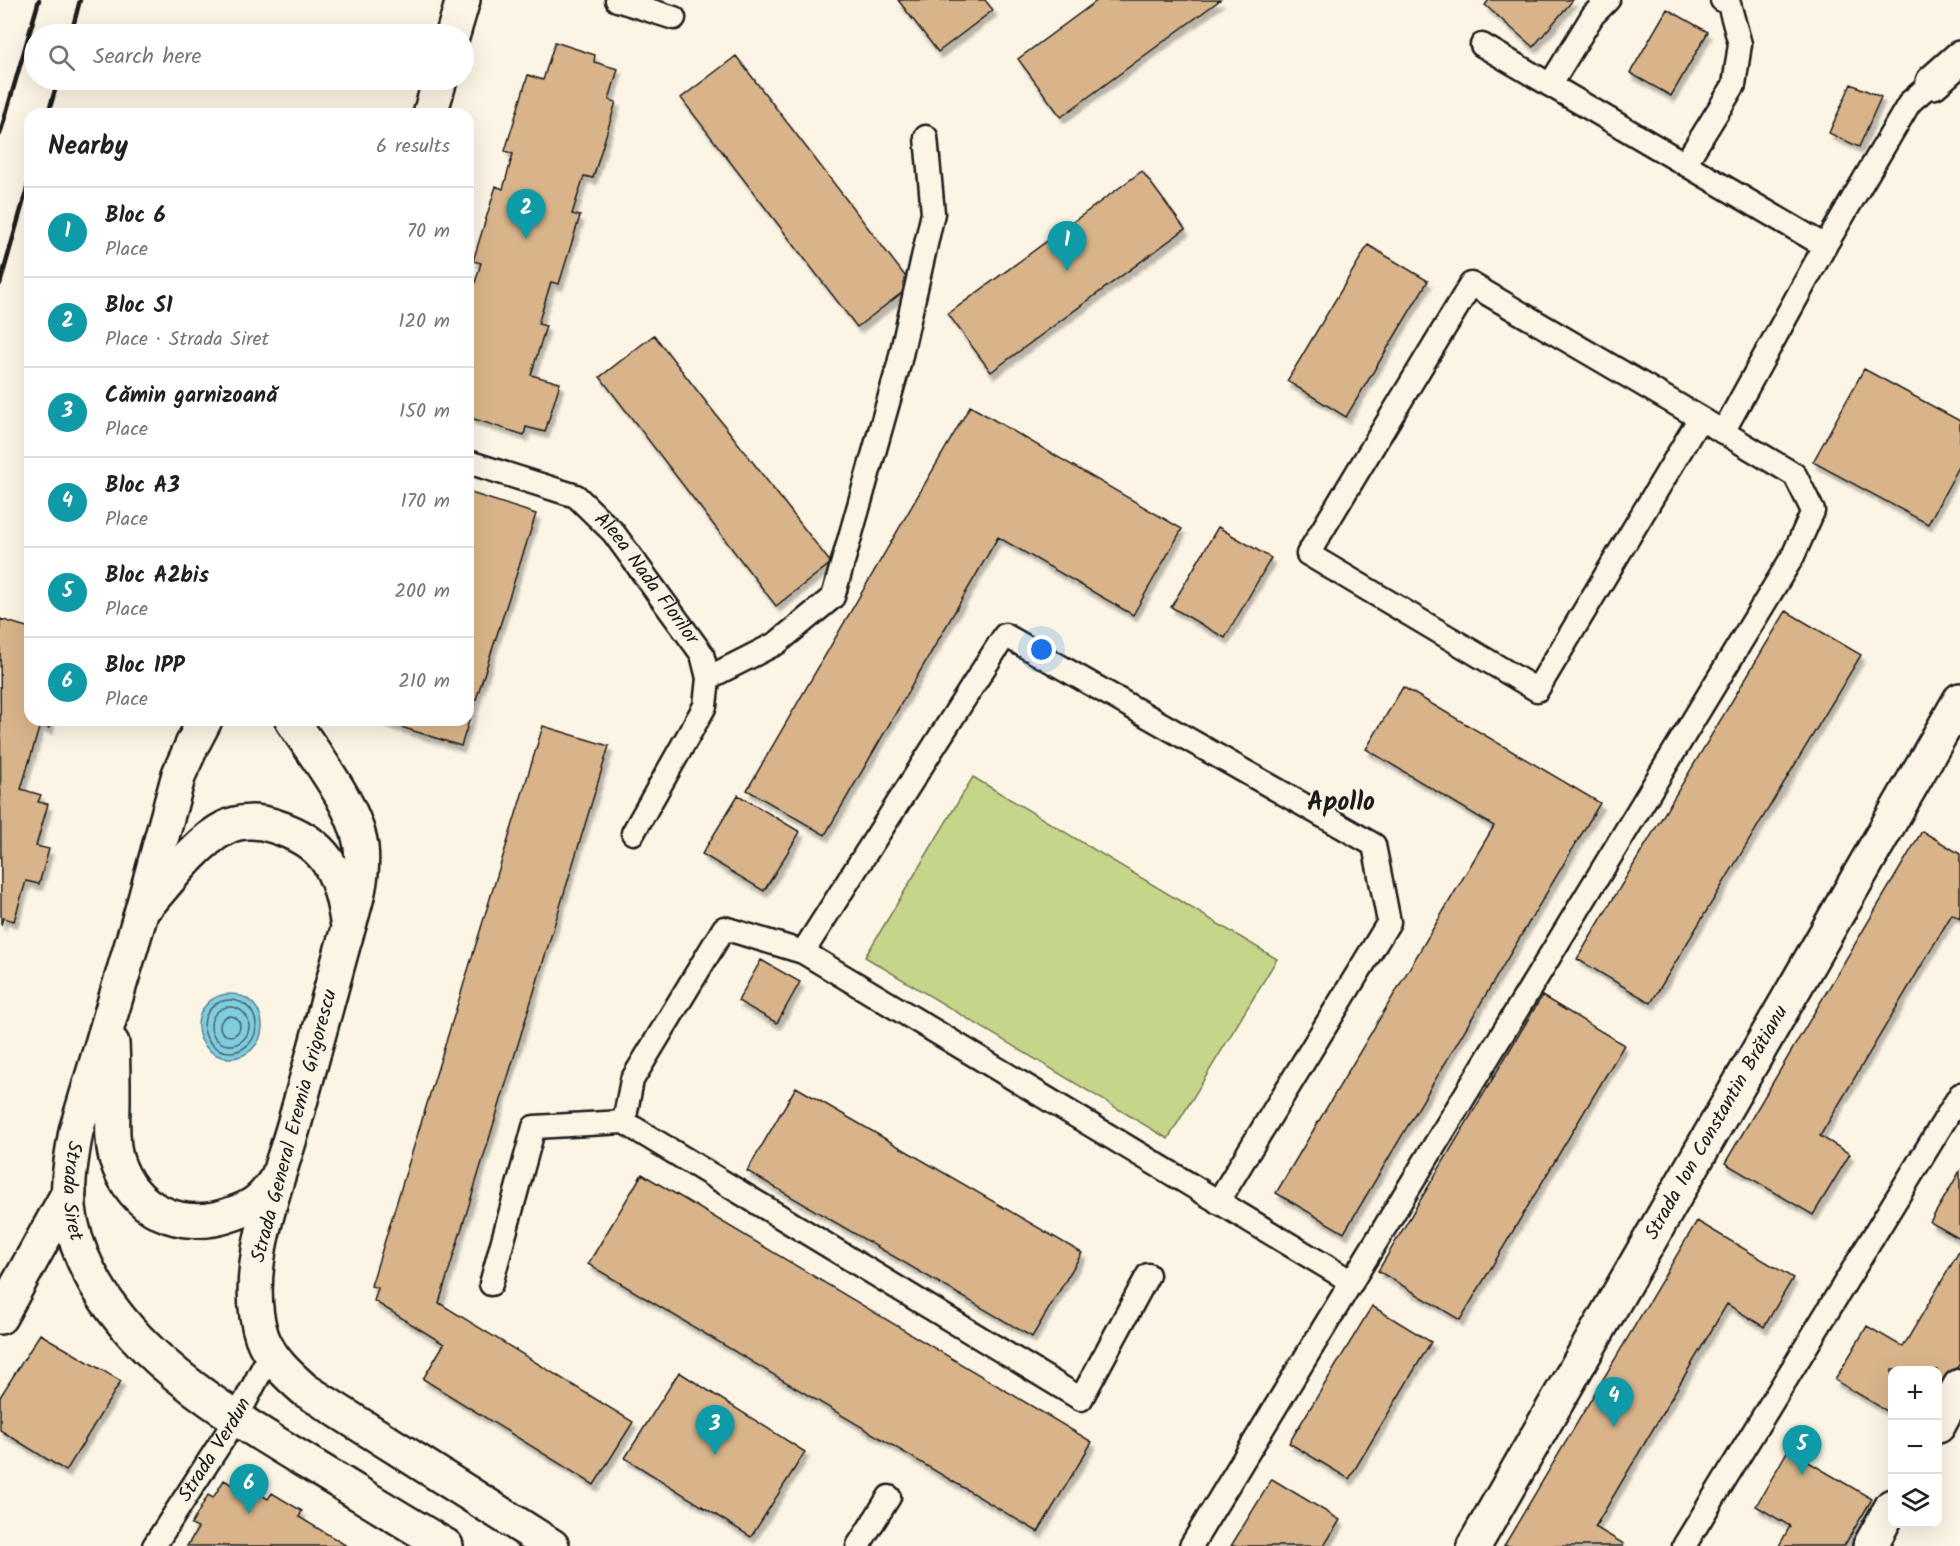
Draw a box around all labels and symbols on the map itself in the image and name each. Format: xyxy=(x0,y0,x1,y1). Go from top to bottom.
pin: 2 xyxy=(506,190,546,239)
pin: 1 xyxy=(1048,222,1086,271)
street label: Aleea Nada Florilor xyxy=(586,505,707,653)
your location xyxy=(1027,635,1056,664)
district label: Apollo xyxy=(1307,782,1375,824)
street label: Strada General Eremia Grigorescu xyxy=(243,985,347,1266)
street label: Strada Ion Constantin Brătianu xyxy=(1637,999,1797,1246)
street label: Strada Siret xyxy=(52,1138,92,1245)
pin: 4 xyxy=(1594,1378,1634,1427)
street label: Strada Verdun xyxy=(170,1392,260,1509)
pin: 3 xyxy=(696,1406,734,1455)
pin: 5 xyxy=(1782,1426,1822,1475)
pin: 6 xyxy=(230,1464,268,1514)

